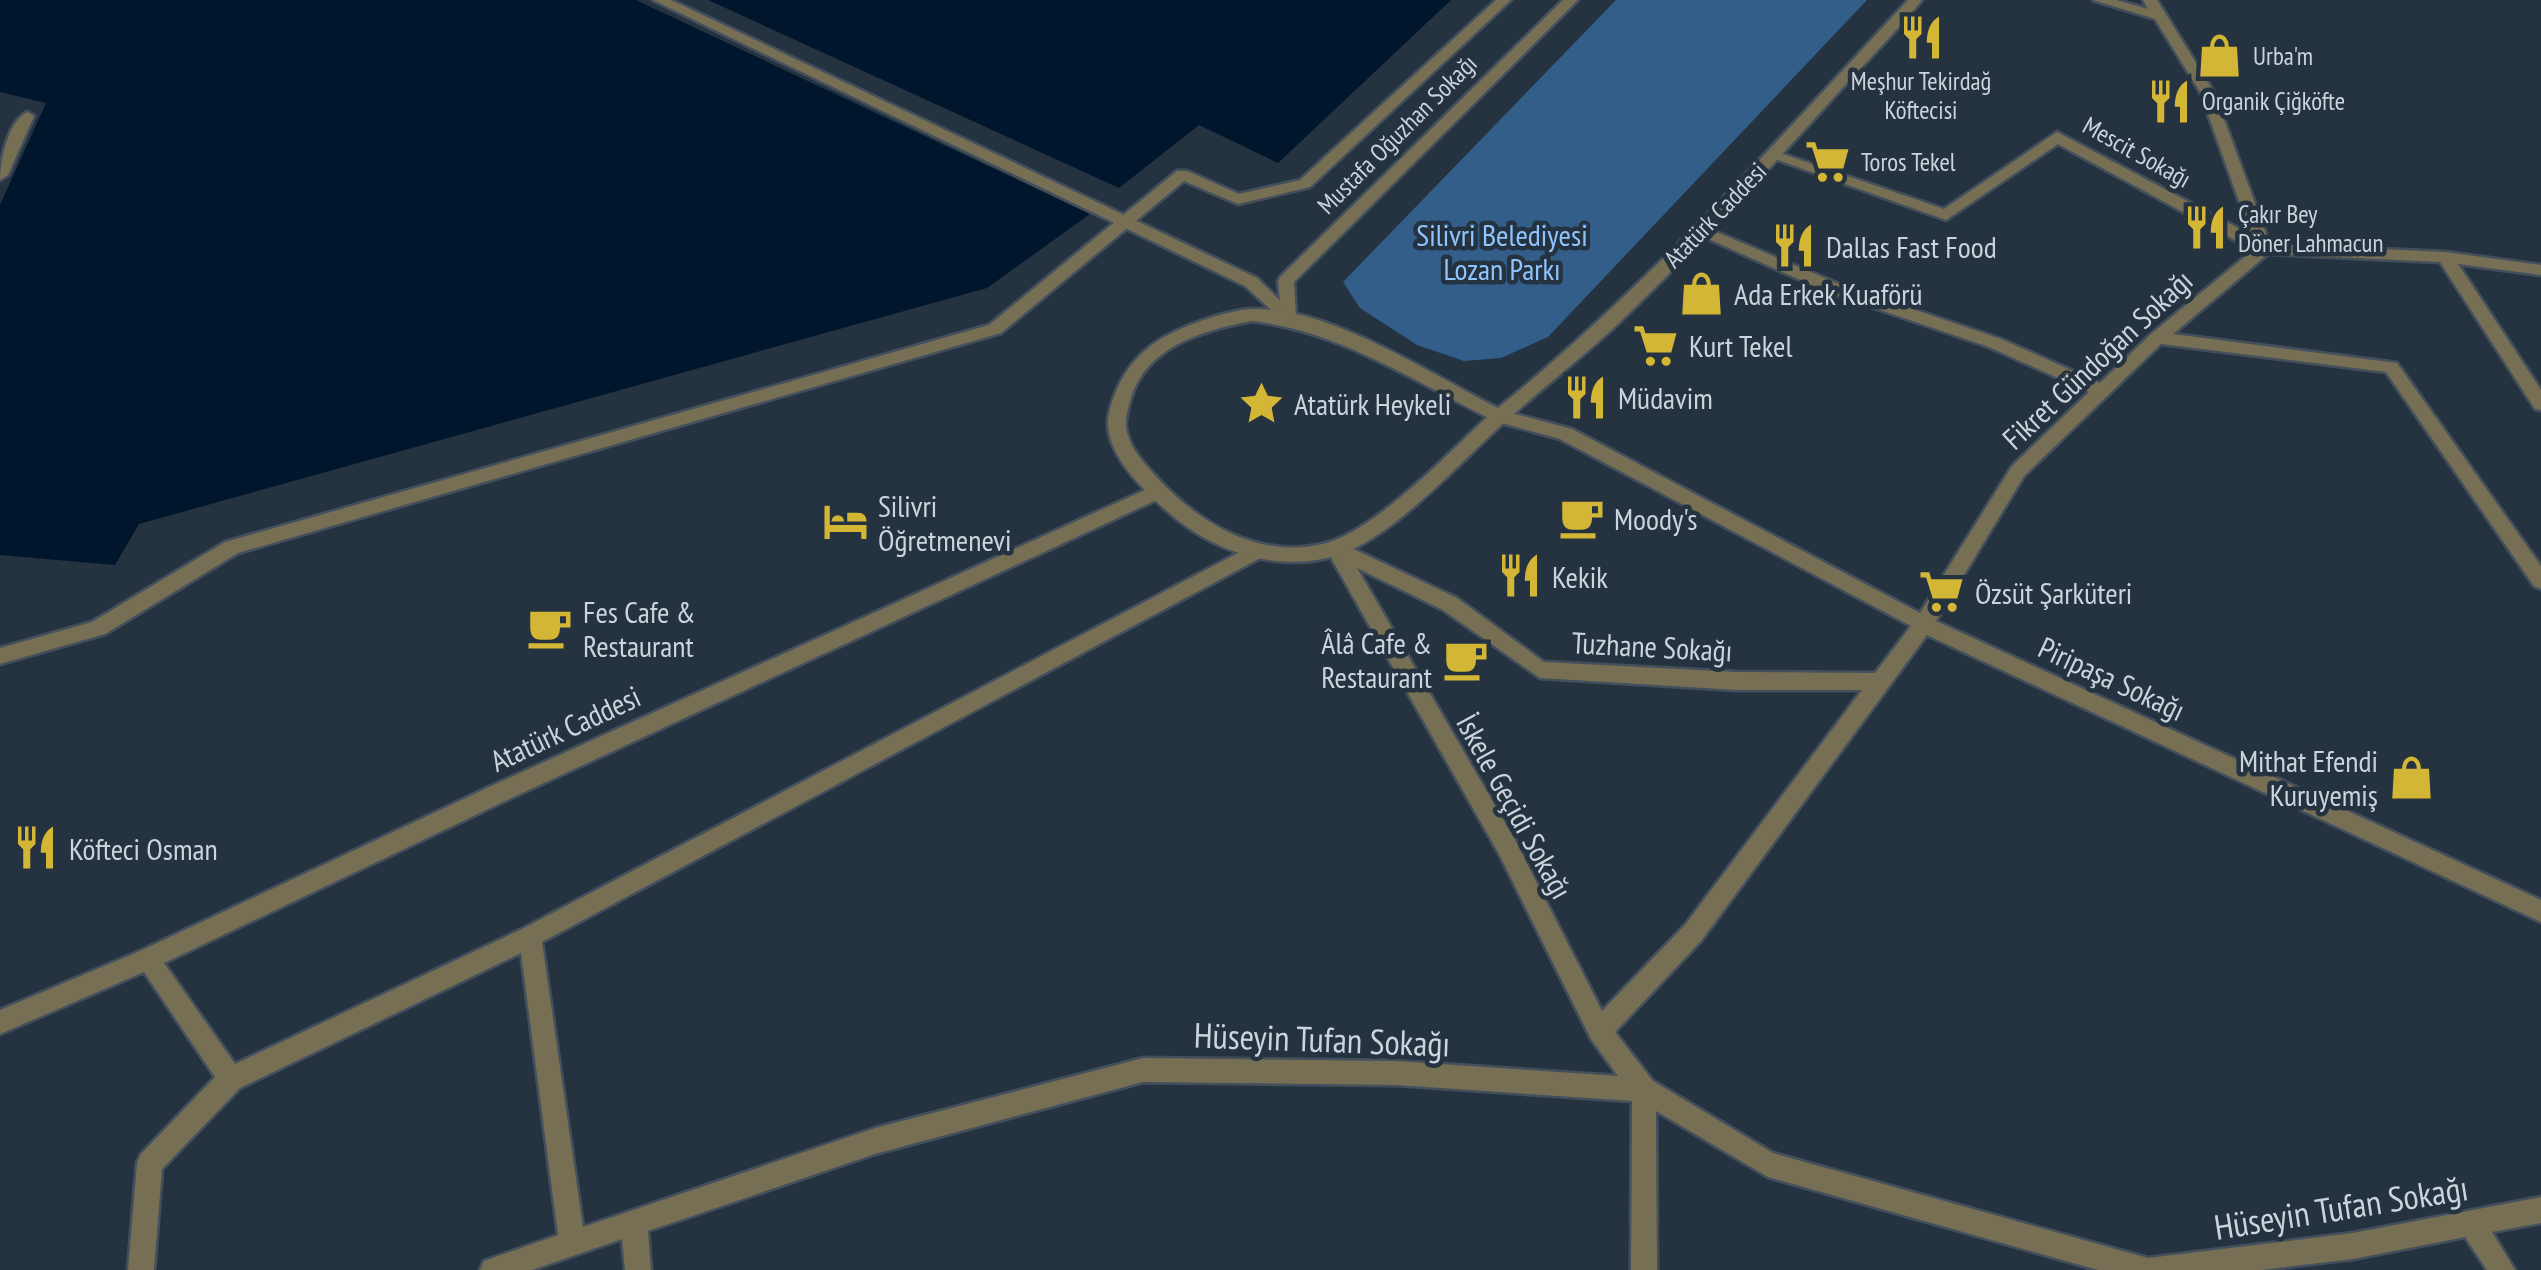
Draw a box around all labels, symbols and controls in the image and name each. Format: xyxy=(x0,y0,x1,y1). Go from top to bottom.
restaurant icon: Meşhur Tekirdağ Köftecisi xyxy=(1897,13,1945,61)
shop icon: Urba'm xyxy=(2196,32,2244,80)
place label: Urba'm xyxy=(2253,40,2313,72)
street label: Mustafa Oğuzhan Sokağı xyxy=(1310,47,1484,221)
place label: Meşhur Tekirdağ Köftecisi xyxy=(1851,65,1991,126)
restaurant icon: Organik Çiğköfte xyxy=(2145,77,2193,125)
place label: Organik Çiğköfte xyxy=(2202,85,2345,117)
street label: Mescit Sokağı xyxy=(2077,109,2197,195)
supermarket icon: Toros Tekel xyxy=(1804,138,1852,186)
place label: Toros Tekel xyxy=(1861,146,1956,178)
street label: Atatürk Caddesi xyxy=(1657,156,1773,274)
place label: Çakır Bey Döner Lahmacun xyxy=(2238,198,2383,259)
restaurant icon: Çakır Bey Döner Lahmacun xyxy=(2181,204,2229,252)
park label: Silivri Belediyesi Lozan Parkı xyxy=(1416,215,1588,288)
restaurant icon: Dallas Fast Food xyxy=(1769,222,1817,270)
place label: Dallas Fast Food xyxy=(1826,227,1997,266)
street label: Fikret Gündoğan Sokağı xyxy=(1994,261,2200,457)
shop icon: Ada Erkek Kuaförü xyxy=(1677,269,1725,317)
place label: Ada Erkek Kuaförü xyxy=(1734,274,1923,313)
supermarket icon: Kurt Tekel xyxy=(1632,321,1680,369)
place label: Kurt Tekel xyxy=(1689,326,1792,365)
restaurant icon: Müdavim xyxy=(1561,373,1609,421)
place label: Müdavim xyxy=(1618,378,1713,417)
place icon: Atatürk Heykeli xyxy=(1237,379,1285,427)
place label: Atatürk Heykeli xyxy=(1294,384,1451,423)
place label: Silivri Öğretmenevi xyxy=(878,486,1011,559)
cafe icon: Moody's xyxy=(1557,494,1605,542)
hotel icon: Silivri Öğretmenevi xyxy=(821,498,869,546)
place label: Moody's xyxy=(1614,499,1697,538)
restaurant icon: Kekik xyxy=(1495,552,1543,600)
place label: Kekik xyxy=(1552,557,1608,596)
supermarket icon: Özsüt Şarküteri xyxy=(1918,568,1966,616)
place label: Özsüt Şarküteri xyxy=(1975,573,2132,612)
place label: Fes Cafe & Restaurant xyxy=(583,592,696,665)
cafe icon: Fes Cafe & Restaurant xyxy=(526,604,574,652)
street label: Tuzhane Sokağı xyxy=(1571,622,1733,670)
place label: Âlâ Cafe & Restaurant xyxy=(1321,623,1433,696)
street label: Piripaşa Sokağı xyxy=(2033,627,2191,729)
cafe icon: Âlâ Cafe & Restaurant xyxy=(1441,635,1489,683)
street label: Atatürk Caddesi xyxy=(484,676,646,780)
street label: İskele Geçidi Sokağı xyxy=(1448,707,1582,905)
place label: Mithat Efendi Kuruyemiş xyxy=(2239,741,2378,814)
shop icon: Mithat Efendi Kuruyemiş xyxy=(2387,753,2435,801)
restaurant icon: Köfteci Osman xyxy=(12,824,60,872)
place label: Köfteci Osman xyxy=(69,829,218,868)
street label: Hüseyin Tufan Sokağı xyxy=(1193,1012,1451,1066)
street label: Hüseyin Tufan Sokağı xyxy=(2211,1164,2471,1250)

